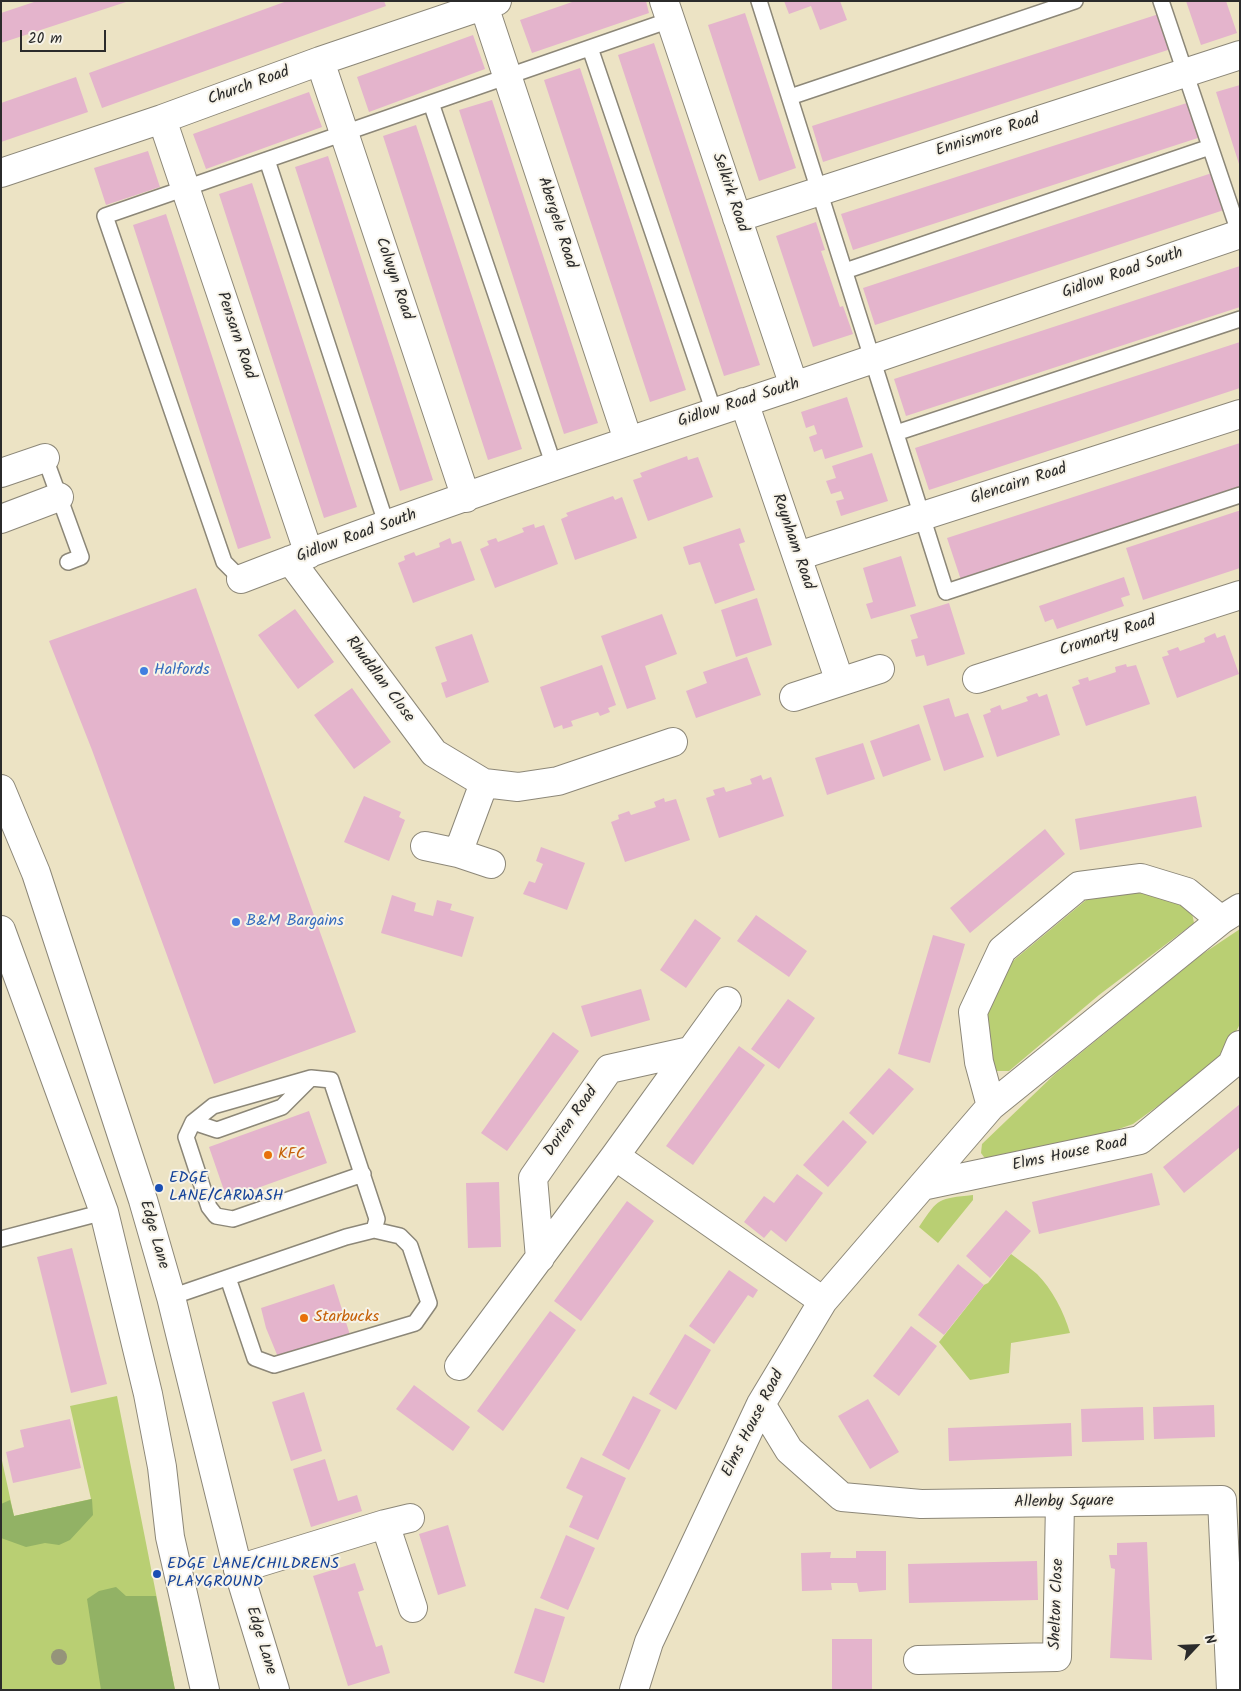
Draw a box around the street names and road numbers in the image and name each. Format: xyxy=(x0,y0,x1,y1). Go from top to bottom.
street label: Church Road xyxy=(206,63,292,111)
street label: Ennismore Road xyxy=(934,110,1042,162)
street label: Selkirk Road xyxy=(707,151,751,235)
street label: Abergele Road xyxy=(532,175,580,271)
street label: Colwyn Road xyxy=(370,235,416,323)
street label: Gidlow Road South xyxy=(1060,244,1186,304)
street label: Pensarn Road xyxy=(211,290,259,382)
street label: Gidlow Road South xyxy=(676,375,802,433)
street label: Glencairn Road xyxy=(968,460,1070,510)
street label: Raynham Road xyxy=(767,492,817,592)
street label: Gidlow Road South xyxy=(294,506,420,568)
street label: Cromarty Road xyxy=(1058,612,1158,662)
street label: Rhuddlan Close xyxy=(340,633,418,727)
street label: Dorien Road xyxy=(541,1083,603,1161)
street label: Elms House Road xyxy=(1011,1133,1129,1177)
street label: Edge Lane xyxy=(134,1198,172,1272)
street label: Elms House Road xyxy=(719,1367,789,1481)
street label: Allenby Square xyxy=(1014,1493,1114,1513)
street label: Shelton Close xyxy=(1047,1558,1069,1650)
street label: Edge Lane xyxy=(241,1604,279,1678)

